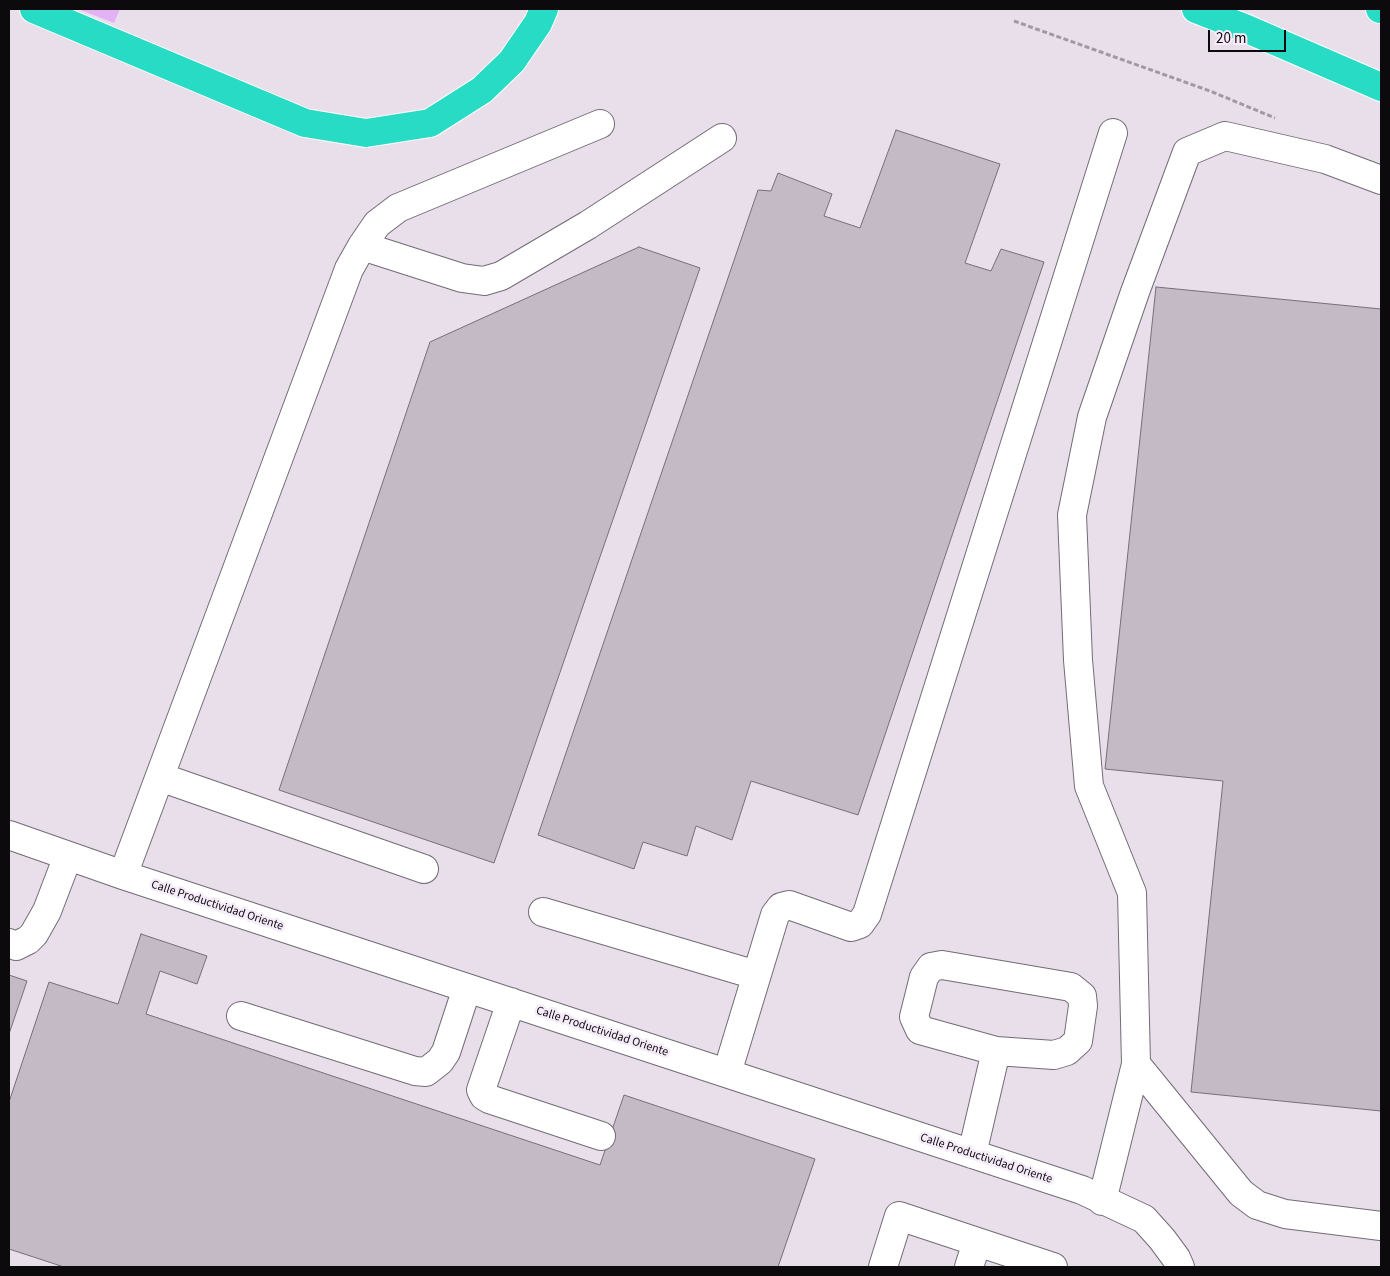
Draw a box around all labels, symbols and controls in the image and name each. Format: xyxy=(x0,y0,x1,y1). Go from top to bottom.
scale bar xyxy=(1210,20,1288,52)
text: 20 m xyxy=(1216,28,1246,49)
street label: Calle Productividad Oriente xyxy=(149,878,285,934)
street label: Calle Productividad Oriente xyxy=(534,1004,670,1060)
street label: Calle Productividad Oriente xyxy=(918,1131,1054,1187)

